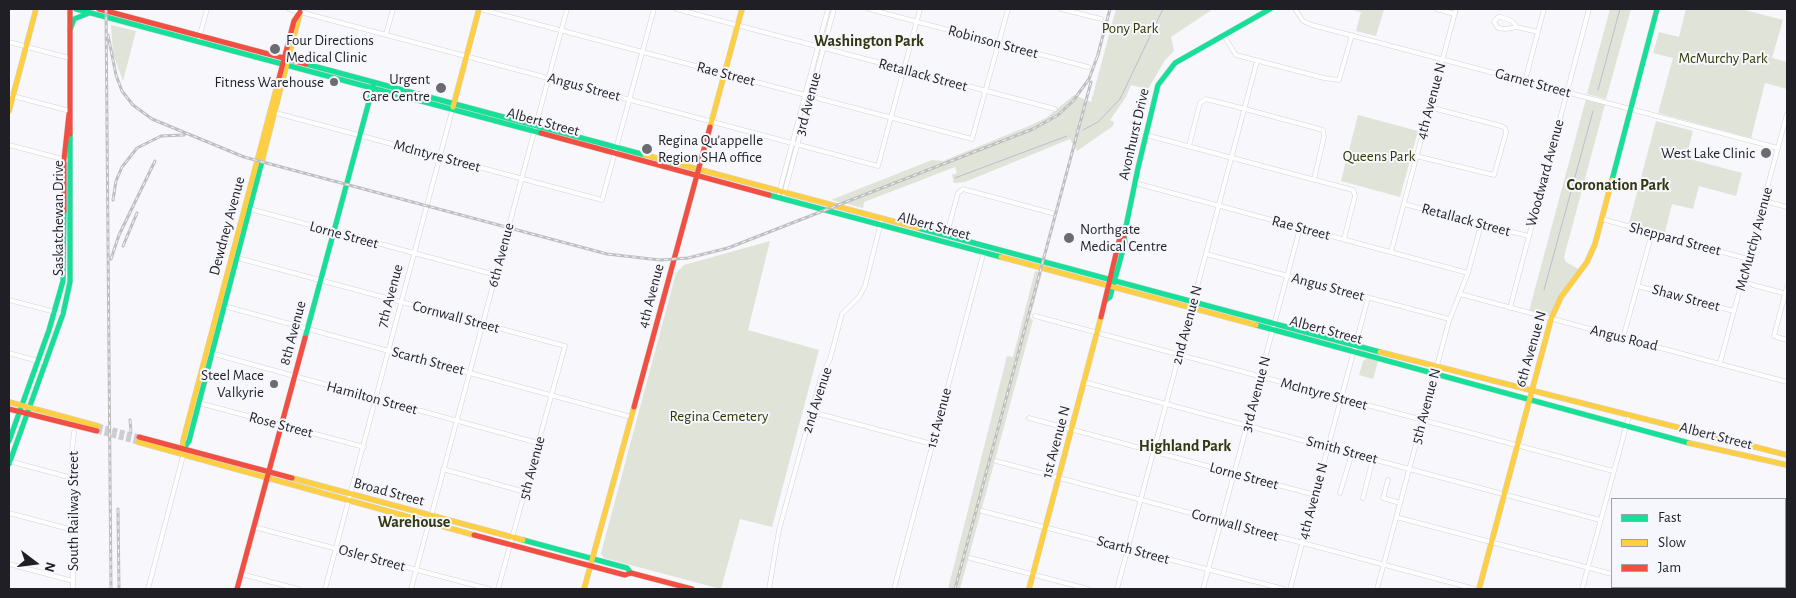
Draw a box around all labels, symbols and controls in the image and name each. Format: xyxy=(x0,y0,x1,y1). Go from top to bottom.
park label: Pony Park xyxy=(1102,19,1158,37)
street label: Robinson Street xyxy=(946,21,1040,63)
place label: Four Directions Medical Clinic xyxy=(286,31,374,66)
district label: Washington Park xyxy=(814,31,924,51)
marker: Four Directions Medical Clinic xyxy=(268,42,282,56)
park label: McMurchy Park xyxy=(1678,49,1768,67)
street label: Retallack Street xyxy=(877,55,969,95)
street label: Rae Street xyxy=(695,58,757,90)
street label: 4th Avenue N xyxy=(1412,61,1450,141)
street label: Garnet Street xyxy=(1493,64,1573,102)
street label: Angus Street xyxy=(546,69,622,105)
place label: Urgent Care Centre xyxy=(363,70,430,105)
street label: 3rd Avenue xyxy=(791,70,825,138)
place label: Fitness Warehouse xyxy=(214,73,324,91)
marker: Fitness Warehouse xyxy=(328,76,340,88)
marker: Urgent Care Centre xyxy=(434,81,448,95)
street label: Avonhurst Drive xyxy=(1115,86,1153,182)
street label: Albert Street xyxy=(505,104,581,140)
street label: Woodward Avenue xyxy=(1522,117,1568,229)
place label: Regina Qu'appelle Region SHA office xyxy=(658,131,763,166)
street label: McIntyre Street xyxy=(392,136,482,176)
marker: Regina Qu'appelle Region SHA office xyxy=(640,142,654,156)
place label: West Lake Clinic xyxy=(1661,144,1755,162)
marker: West Lake Clinic xyxy=(1759,146,1773,160)
park label: Queens Park xyxy=(1343,147,1415,165)
street label: Saskatchewan Drive xyxy=(49,160,67,276)
street label: Dewdney Avenue xyxy=(205,175,249,277)
district label: Coronation Park xyxy=(1566,175,1670,195)
street label: McMurchy Avenue xyxy=(1731,185,1777,293)
street label: Retallack Street xyxy=(1420,200,1512,240)
street label: Albert Street xyxy=(896,208,972,244)
street label: Rae Street xyxy=(1270,212,1332,244)
street label: Lorne Street xyxy=(308,217,380,253)
street label: Sheppard Street xyxy=(1627,218,1723,260)
place label: Northgate Medical Centre xyxy=(1080,220,1167,255)
street label: 6th Avenue xyxy=(484,221,518,289)
marker: Northgate Medical Centre xyxy=(1062,231,1076,245)
street label: 7th Avenue xyxy=(373,262,407,330)
street label: 4th Avenue xyxy=(634,262,668,330)
street label: Angus Street xyxy=(1290,269,1366,305)
street label: Shaw Street xyxy=(1650,280,1722,316)
street label: 2nd Avenue N xyxy=(1168,283,1206,367)
street label: Cornwall Street xyxy=(411,297,501,337)
street label: 8th Avenue xyxy=(276,299,310,367)
street label: 6th Avenue N xyxy=(1512,309,1550,389)
street label: Albert Street xyxy=(1288,312,1364,348)
street label: Angus Road xyxy=(1588,321,1660,355)
street label: Scarth Street xyxy=(390,343,466,379)
street label: 3rd Avenue N xyxy=(1237,354,1275,434)
street label: 2nd Avenue xyxy=(798,365,836,435)
place label: Steel Mace Valkyrie xyxy=(201,366,264,401)
street label: 5th Avenue N xyxy=(1407,366,1445,446)
street label: McIntyre Street xyxy=(1279,374,1369,414)
street label: Hamilton Street xyxy=(325,377,419,419)
marker: Steel Mace Valkyrie xyxy=(268,378,280,390)
street label: 1st Avenue xyxy=(922,386,956,450)
street label: 1st Avenue N xyxy=(1038,404,1074,480)
park label: Regina Cemetery xyxy=(670,407,768,425)
street label: Rose Street xyxy=(247,408,315,442)
street label: Albert Street xyxy=(1678,418,1754,454)
street label: Smith Street xyxy=(1304,432,1380,468)
street label: 5th Avenue xyxy=(515,434,549,502)
district label: Highland Park xyxy=(1139,436,1231,456)
street label: South Railway Street xyxy=(64,451,82,571)
street label: Lorne Street xyxy=(1208,458,1280,494)
street label: 4th Avenue N xyxy=(1294,461,1332,541)
street label: Broad Street xyxy=(352,474,426,510)
legend xyxy=(1611,498,1786,588)
street label: Cornwall Street xyxy=(1190,505,1280,545)
text: Fast xyxy=(1658,510,1681,525)
district label: Warehouse xyxy=(378,512,450,532)
street label: Scarth Street xyxy=(1095,532,1171,568)
text: Slow xyxy=(1658,535,1686,550)
north arrow xyxy=(10,538,60,588)
street label: Osler Street xyxy=(337,540,407,576)
text: N xyxy=(41,560,58,573)
text: Jam xyxy=(1658,560,1681,575)

